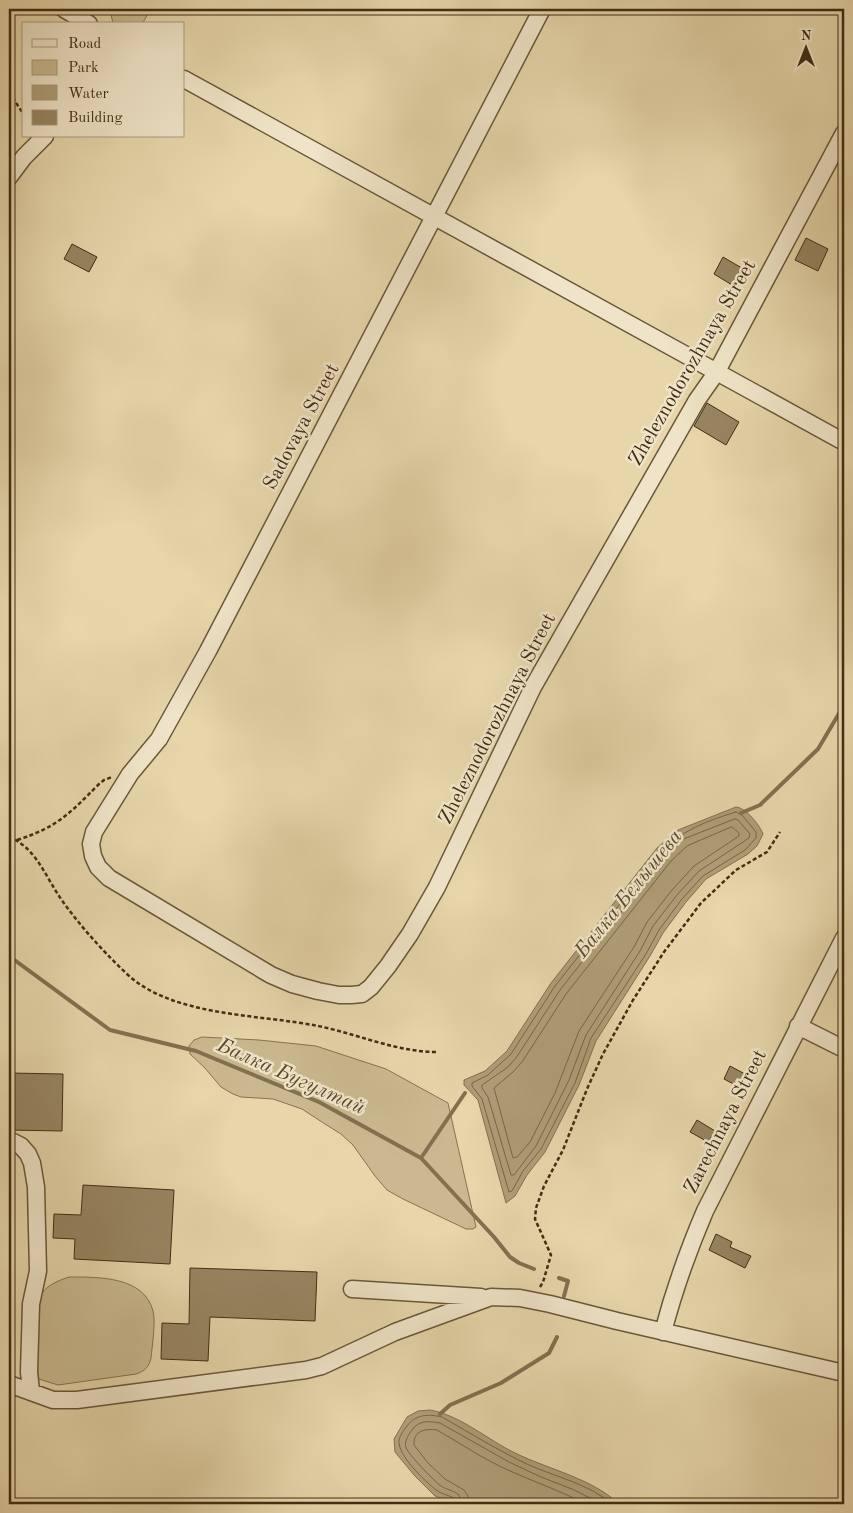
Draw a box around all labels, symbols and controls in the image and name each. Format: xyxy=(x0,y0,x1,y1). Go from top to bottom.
legend xyxy=(22,22,185,138)
north arrow xyxy=(780,22,830,72)
text: N xyxy=(801,29,812,43)
text: Road xyxy=(68,37,102,52)
text: Park xyxy=(68,61,99,76)
text: Water xyxy=(68,87,109,102)
text: Building xyxy=(68,111,123,126)
street label: Zheleznodorozhnaya Street xyxy=(626,257,760,469)
street label: Sadovaya Street xyxy=(260,361,344,493)
street label: Zheleznodorozhnaya Street xyxy=(436,610,560,828)
water label: Балка Белышева xyxy=(571,826,687,963)
water label: Балка Бугултай xyxy=(213,1035,368,1119)
street label: Zarechnaya Street xyxy=(681,1047,771,1197)

